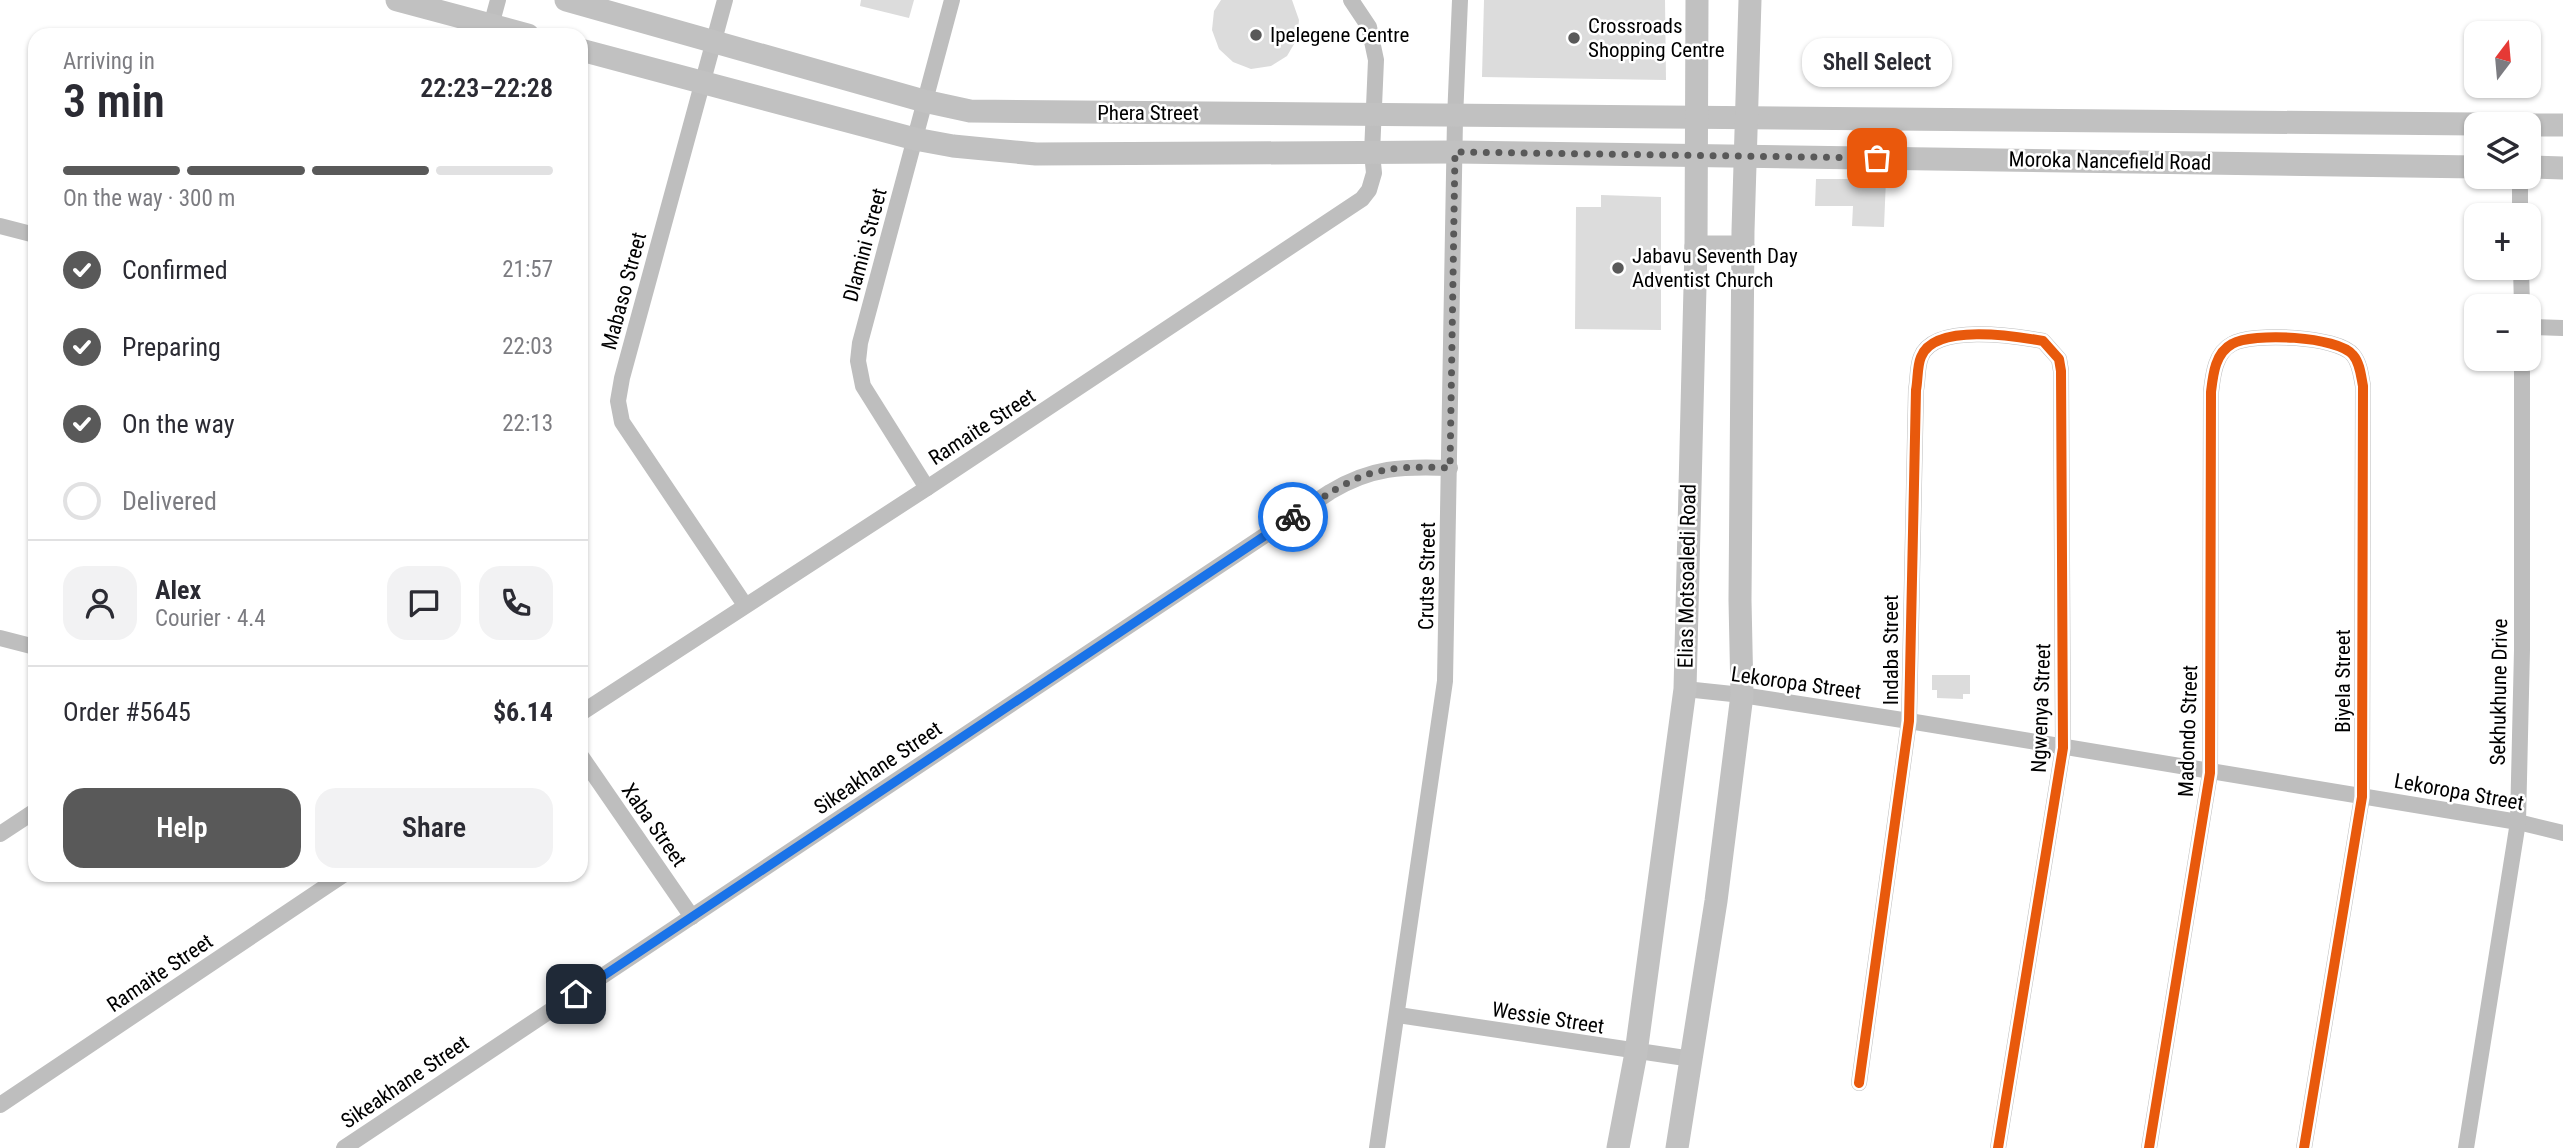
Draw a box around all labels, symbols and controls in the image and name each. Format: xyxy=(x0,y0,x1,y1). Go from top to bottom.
place label: Crossroads Shopping Centre xyxy=(1588,14,1725,62)
north arrow xyxy=(2464,21,2541,98)
map controls xyxy=(2464,21,2541,371)
place label: Ipelegene Centre xyxy=(1270,23,1409,47)
marker: Ipelegene Centre xyxy=(1248,27,1264,43)
marker: Crossroads Shopping Centre xyxy=(1566,30,1582,46)
callout: Shell Select xyxy=(1802,39,1952,88)
text: Arriving in xyxy=(63,48,155,75)
text: Shell Select xyxy=(1823,49,1931,76)
text: 22:23–22:28 xyxy=(420,73,553,103)
text: 3 min xyxy=(63,74,165,128)
street label: Phera Street xyxy=(1097,101,1199,125)
button: layers xyxy=(2464,112,2541,189)
pin xyxy=(1847,128,1907,188)
icon: bag xyxy=(1858,139,1896,177)
street label: Moroka Nancefield Road xyxy=(2008,147,2212,175)
text: On the way · 300 m xyxy=(63,185,235,212)
street label: Dlamini Street xyxy=(838,186,892,304)
button: + xyxy=(2464,203,2541,280)
street label: Mabaso Street xyxy=(597,230,651,352)
place label: Jabavu Seventh Day Adventist Church xyxy=(1632,244,1798,292)
icon: check xyxy=(63,251,101,289)
text: Confirmed xyxy=(122,255,228,285)
text: 21:57 xyxy=(502,256,553,283)
marker: Jabavu Seventh Day Adventist Church xyxy=(1610,260,1626,276)
button: − xyxy=(2464,294,2541,371)
icon: check xyxy=(63,328,101,366)
text: Preparing xyxy=(122,332,221,362)
text: 22:03 xyxy=(502,333,553,360)
street label: Ramaite Street xyxy=(924,384,1040,470)
icon: check xyxy=(63,405,101,443)
text: On the way xyxy=(122,409,235,439)
text: 22:13 xyxy=(502,410,553,437)
courier xyxy=(1258,482,1328,552)
street label: Elias Motsoaledi Road xyxy=(1673,484,1701,668)
text: Delivered xyxy=(122,486,217,516)
icon: bike xyxy=(1274,498,1312,536)
street label: Crutse Street xyxy=(1414,522,1440,630)
button: person xyxy=(63,566,137,640)
button: chat xyxy=(387,566,461,640)
button: phone xyxy=(479,566,553,640)
text: Alex xyxy=(155,575,201,605)
street label: Indaba Street xyxy=(1879,595,1903,705)
text: Courier · 4.4 xyxy=(155,605,266,632)
street label: Sekhukhune Drive xyxy=(2486,618,2512,766)
street label: Biyela Street xyxy=(2331,629,2355,733)
street label: Ngwenya Street xyxy=(2027,643,2055,773)
street label: Lekoropa Street xyxy=(1729,662,1863,704)
street label: Madondo Street xyxy=(2174,665,2202,797)
text: Order #5645 xyxy=(63,697,191,727)
text: $6.14 xyxy=(493,697,553,727)
street label: Sikeakhane Street xyxy=(810,717,946,819)
street label: Lekoropa Street xyxy=(2392,769,2526,815)
street label: Xaba Street xyxy=(617,779,691,871)
button: Help xyxy=(63,788,301,868)
button: Share xyxy=(315,788,553,868)
street label: Ramaite Street xyxy=(103,929,217,1017)
pin xyxy=(546,964,606,1024)
icon: home xyxy=(557,975,595,1013)
street label: Wessie Street xyxy=(1490,997,1606,1039)
street label: Sikeakhane Street xyxy=(337,1031,473,1133)

